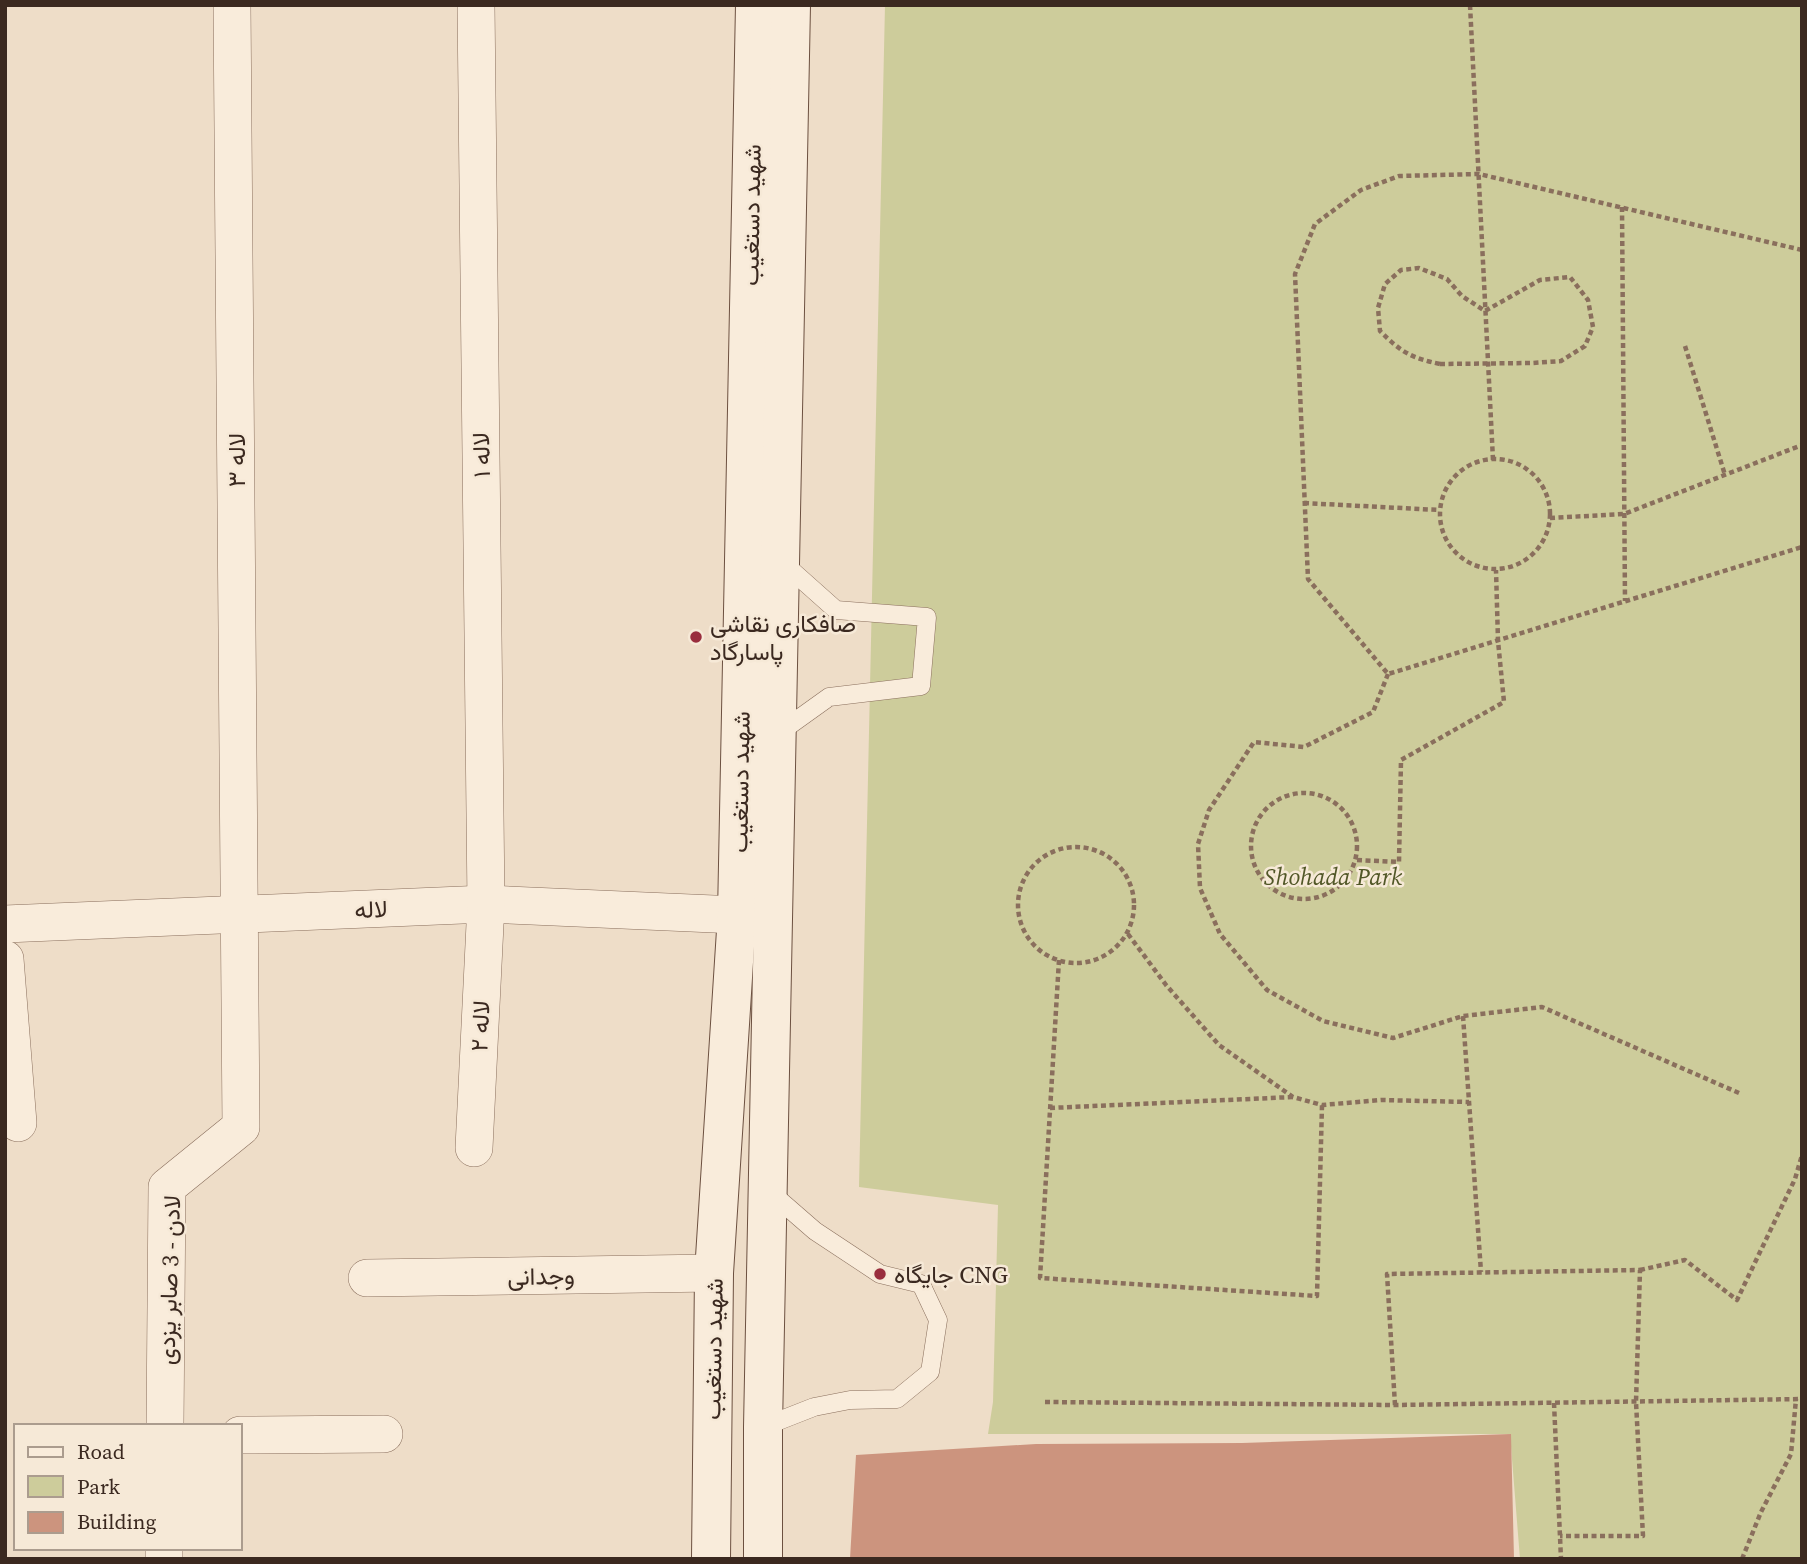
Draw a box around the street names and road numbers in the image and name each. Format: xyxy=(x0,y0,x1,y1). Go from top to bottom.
street label: شهید دستغیب xyxy=(733,144,769,286)
street label: لاله ۱ xyxy=(464,432,498,478)
street label: لاله ۳ xyxy=(220,433,253,487)
street label: شهید دستغیب xyxy=(722,711,758,853)
street label: لاله xyxy=(354,892,388,926)
street label: لاله ۲ xyxy=(462,1000,498,1052)
street label: لادن - 3 صابر یزدی xyxy=(150,1194,188,1366)
street label: وجدانی xyxy=(507,1259,575,1293)
street label: شهید دستغیب xyxy=(695,1278,731,1420)

